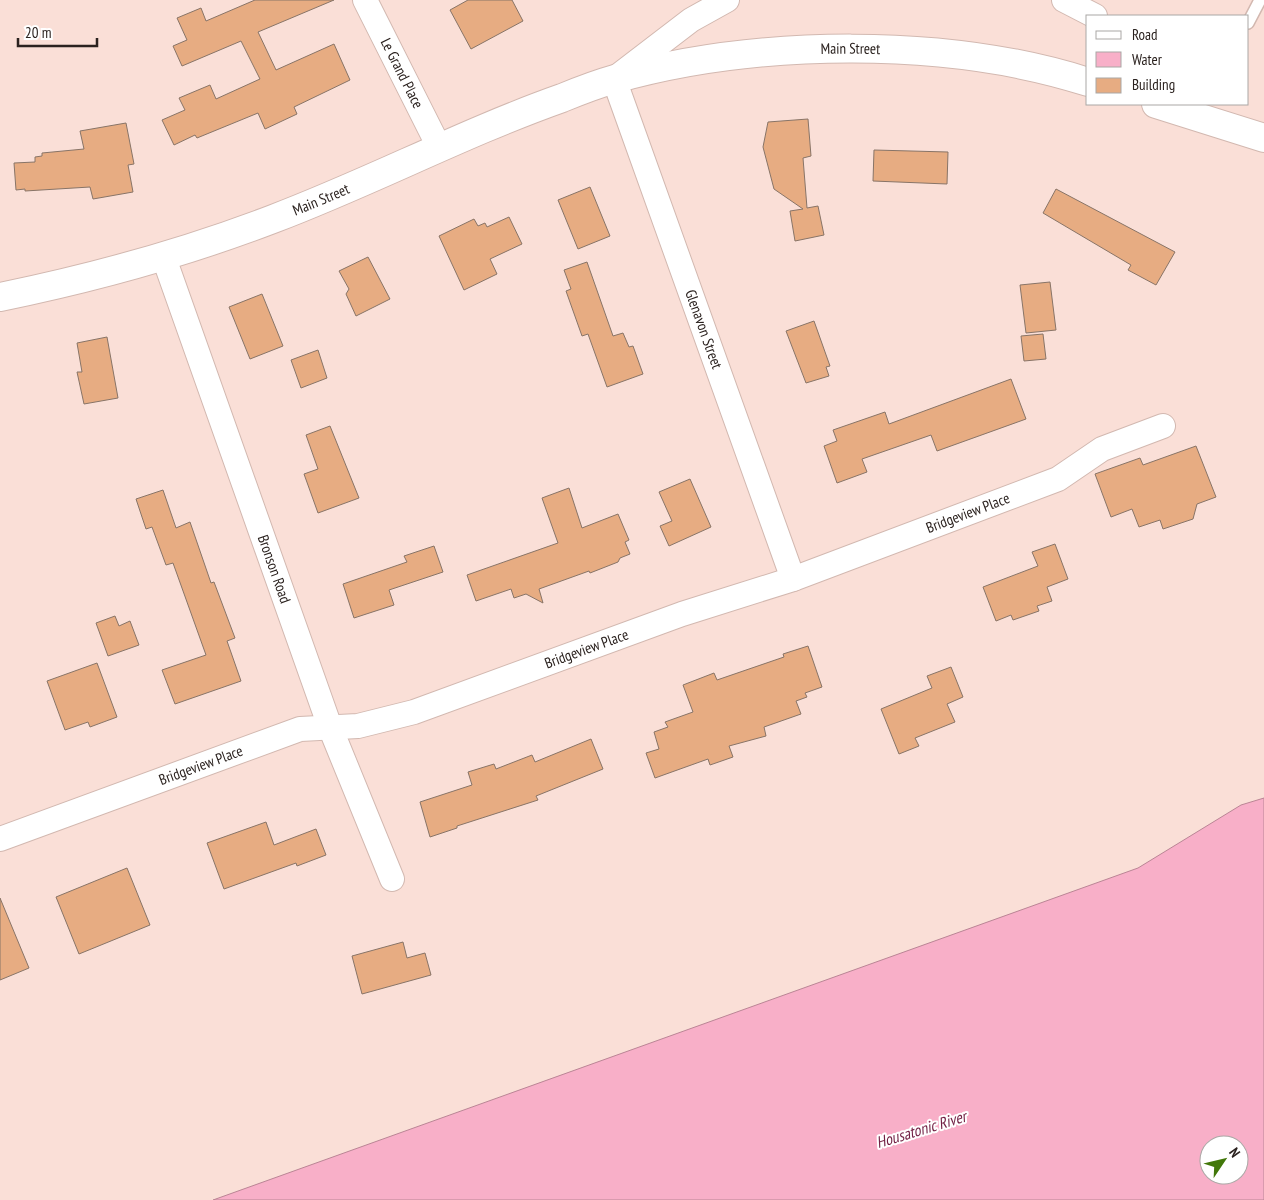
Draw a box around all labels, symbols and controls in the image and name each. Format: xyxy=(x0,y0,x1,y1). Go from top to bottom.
scale bar xyxy=(18,15,96,47)
legend xyxy=(1086,15,1249,105)
text: 20 m xyxy=(25,23,51,42)
text: Road xyxy=(1132,25,1158,44)
street label: Le Grand Place xyxy=(377,35,428,111)
street label: Main Street xyxy=(820,39,881,58)
text: Water xyxy=(1132,50,1163,69)
text: Building xyxy=(1132,75,1175,94)
street label: Main Street xyxy=(290,179,352,219)
street label: Glenavon Street xyxy=(681,287,727,371)
street label: Bridgeview Place xyxy=(923,488,1012,537)
street label: Bronson Road xyxy=(254,532,295,606)
street label: Bridgeview Place xyxy=(542,624,631,672)
street label: Bridgeview Place xyxy=(156,741,245,789)
water label: Housatonic River xyxy=(874,1105,971,1152)
north arrow xyxy=(1199,1135,1249,1185)
text: N xyxy=(1225,1144,1244,1161)

